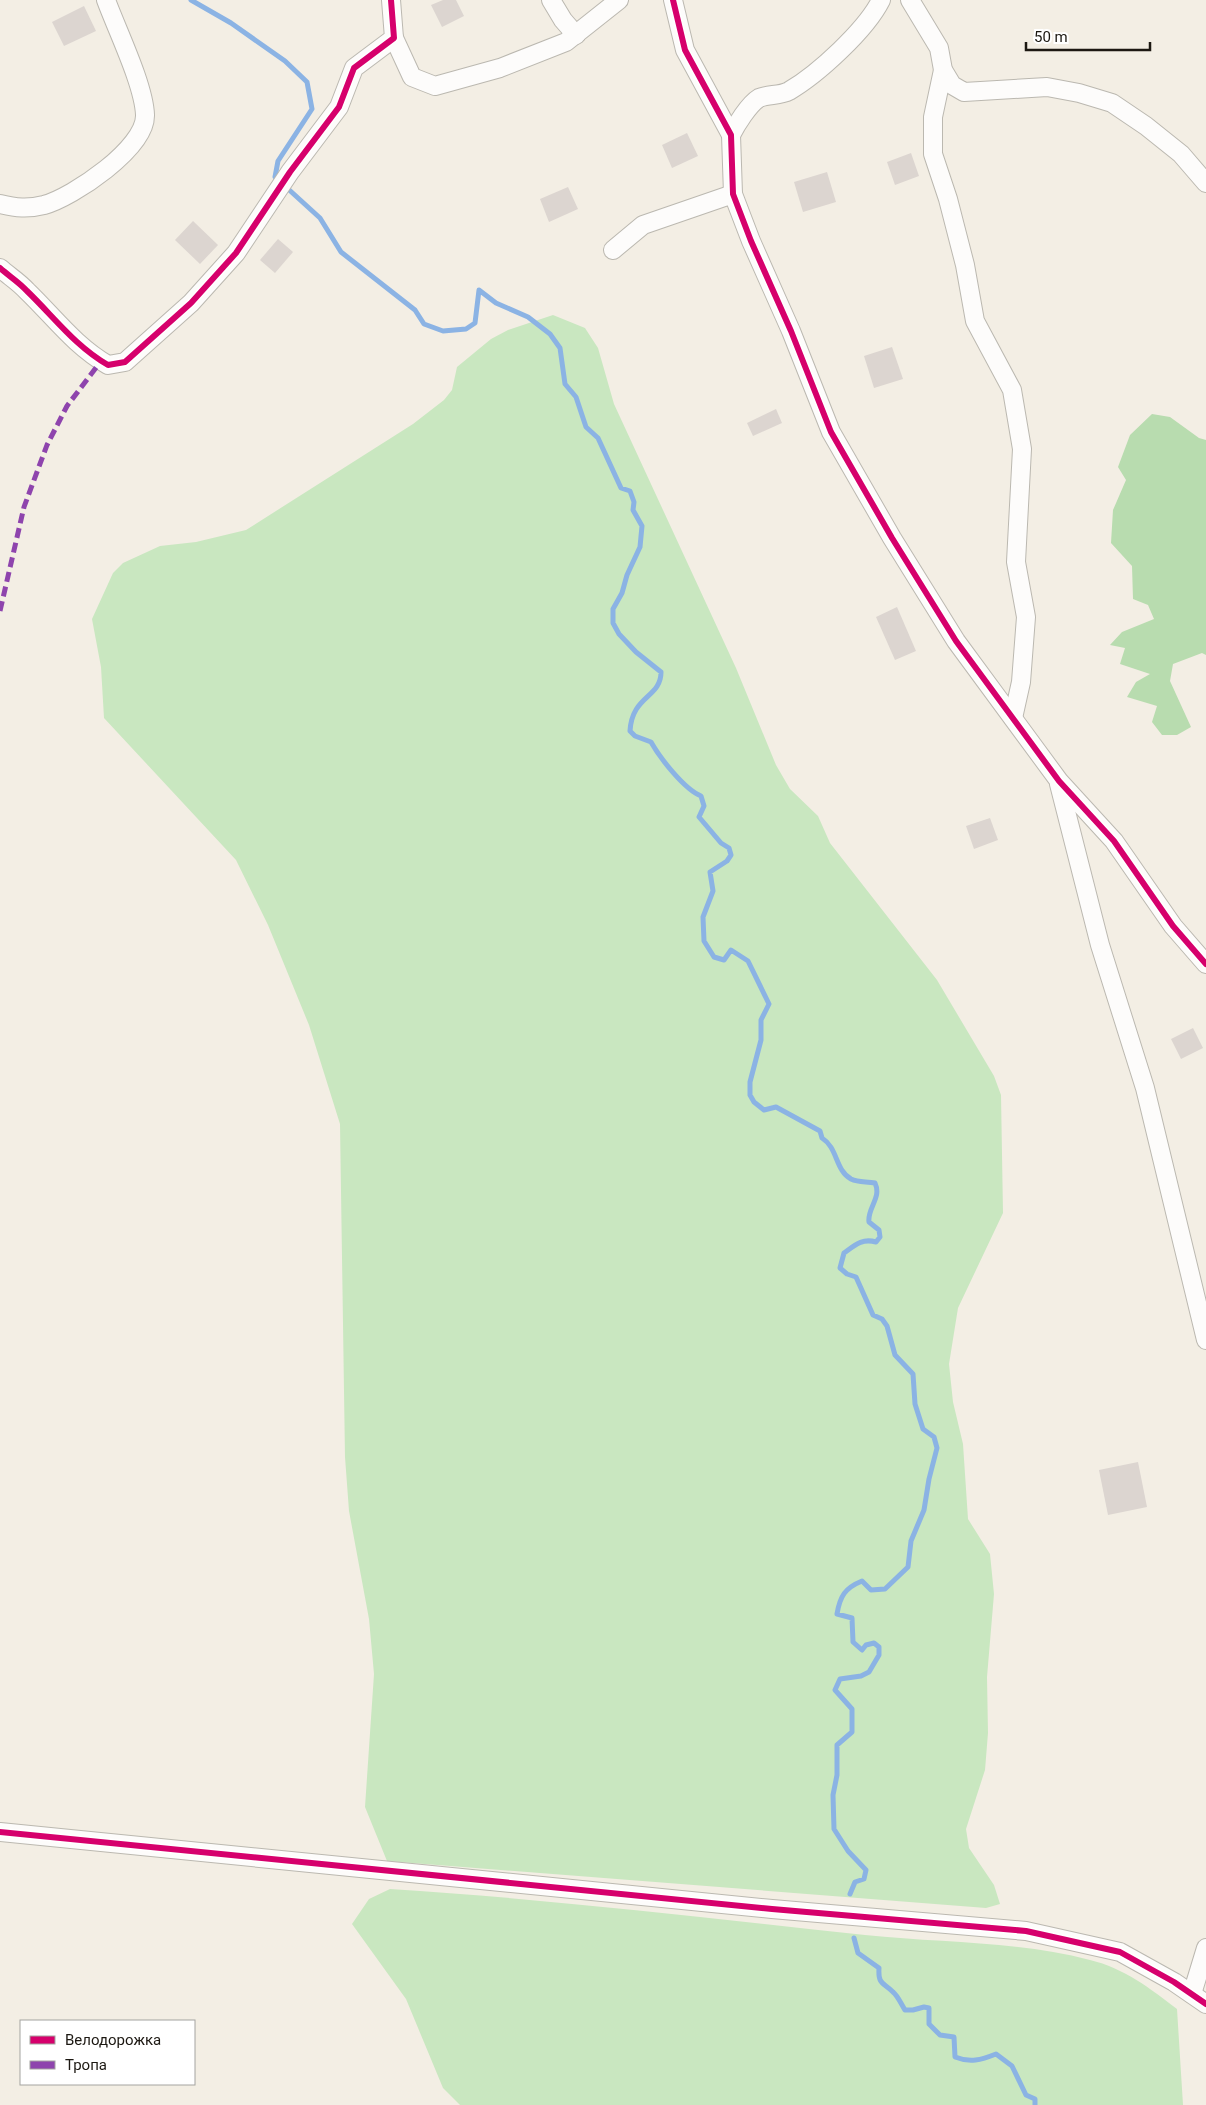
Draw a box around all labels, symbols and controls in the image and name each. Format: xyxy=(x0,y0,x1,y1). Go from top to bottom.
scale bar xyxy=(1026,20,1150,52)
text: 50 m xyxy=(1034,28,1068,46)
legend xyxy=(20,2020,195,2085)
text: Велодорожка xyxy=(65,2031,161,2049)
text: Тропа xyxy=(65,2056,107,2074)

